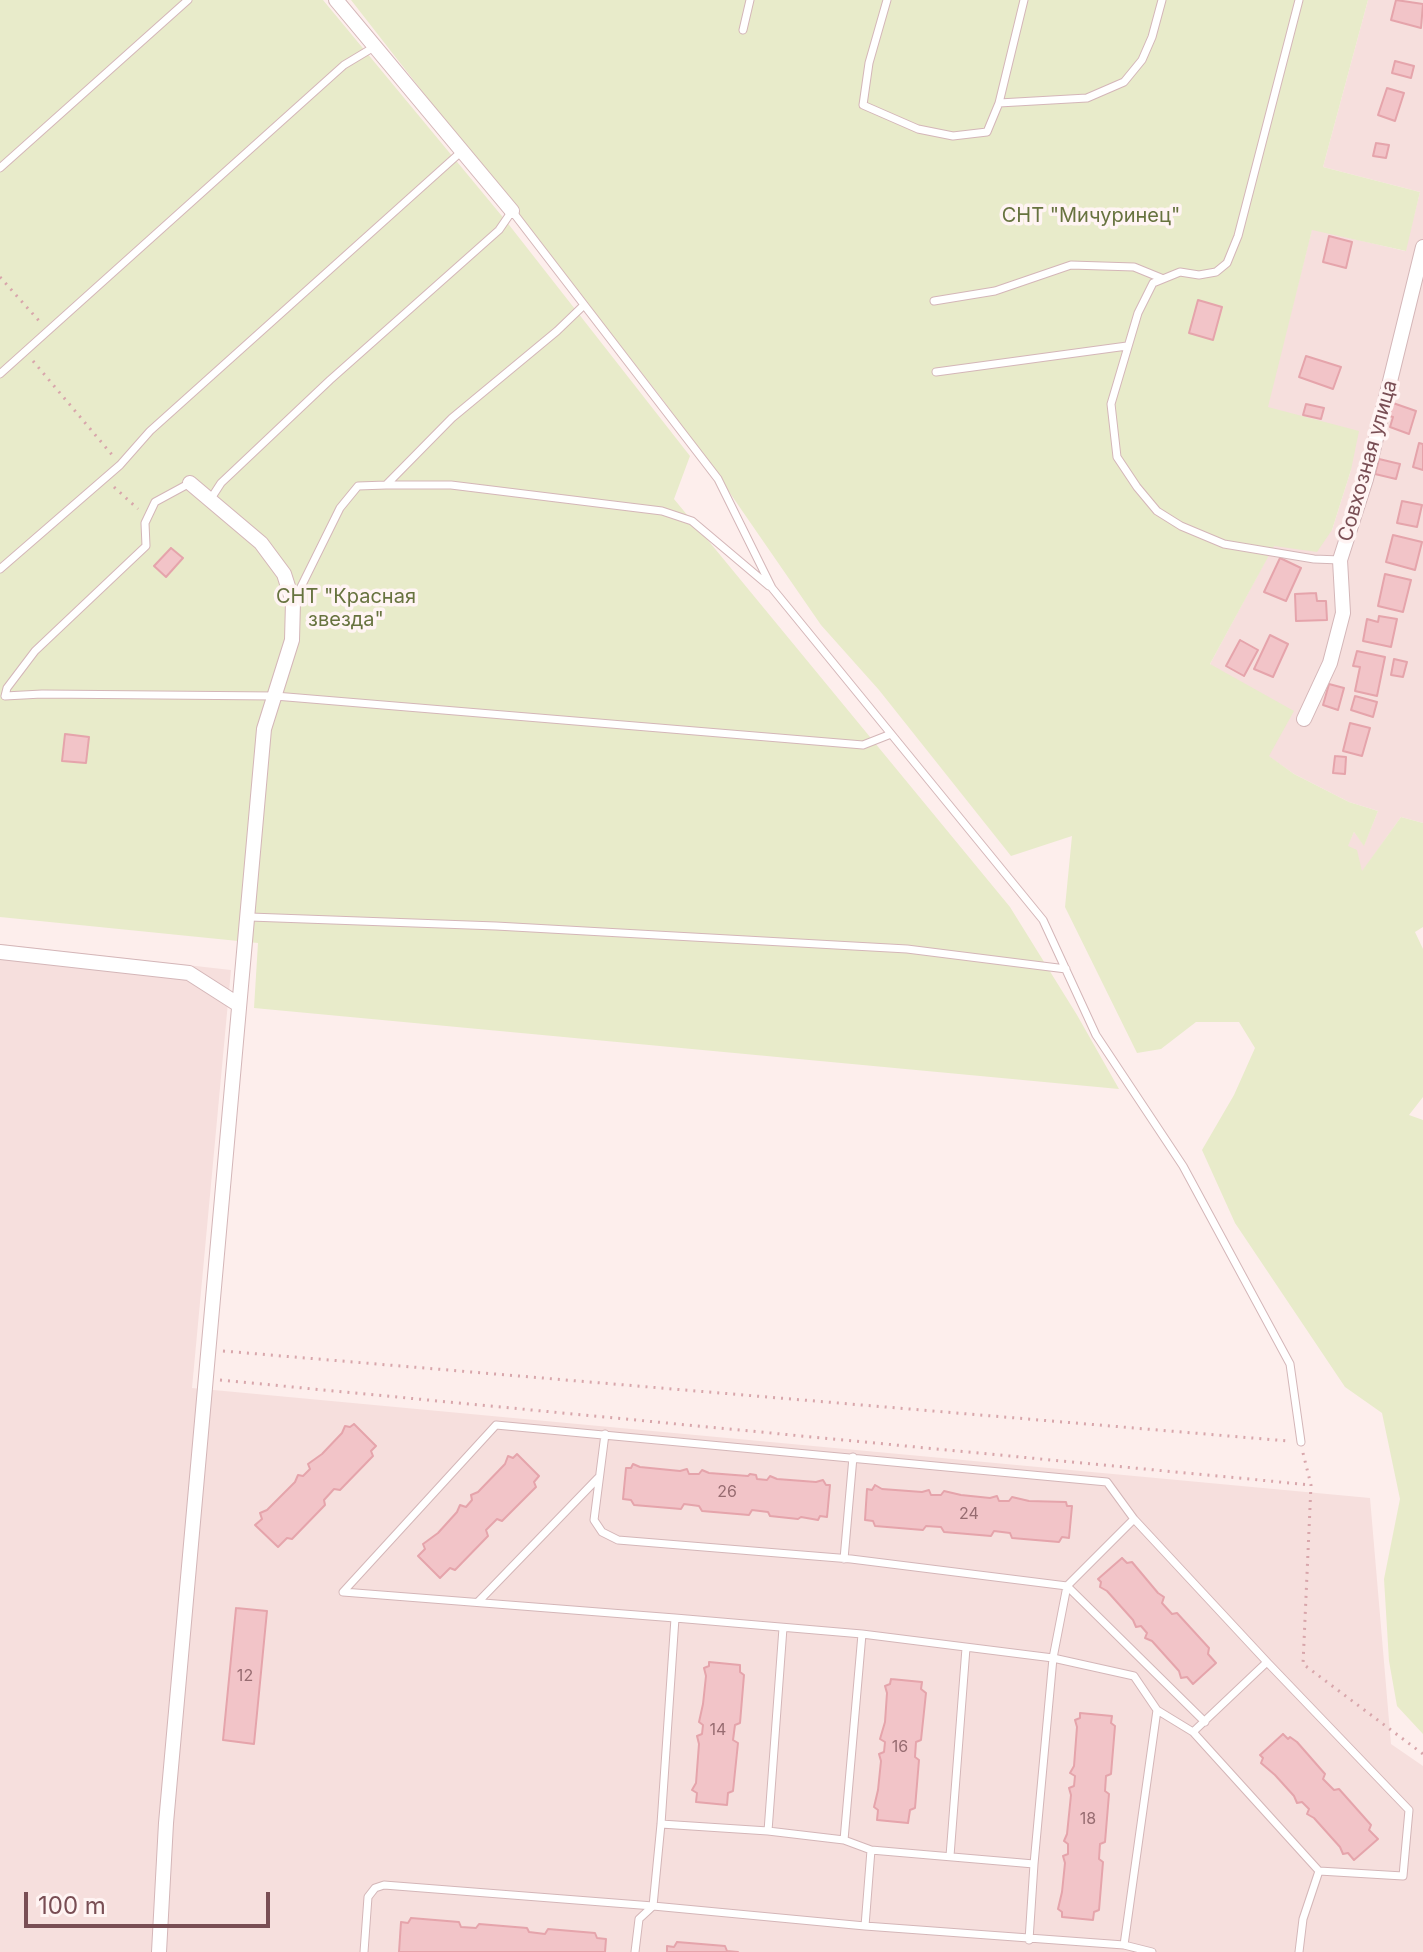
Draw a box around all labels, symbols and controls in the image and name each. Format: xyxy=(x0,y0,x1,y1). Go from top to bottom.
park label: СНТ "Мичуринец" xyxy=(1002,204,1180,228)
street label: Совхозная улица xyxy=(1333,378,1403,544)
park label: СНТ "Красная звезда" xyxy=(276,585,416,632)
house number: 26 xyxy=(717,1482,737,1502)
house number: 24 xyxy=(959,1504,979,1524)
house number: 12 xyxy=(237,1666,253,1686)
house number: 14 xyxy=(710,1720,726,1740)
house number: 16 xyxy=(892,1737,908,1757)
house number: 18 xyxy=(1080,1809,1096,1829)
scale bar xyxy=(28,1876,274,1926)
text: 100 m xyxy=(38,1891,106,1920)

